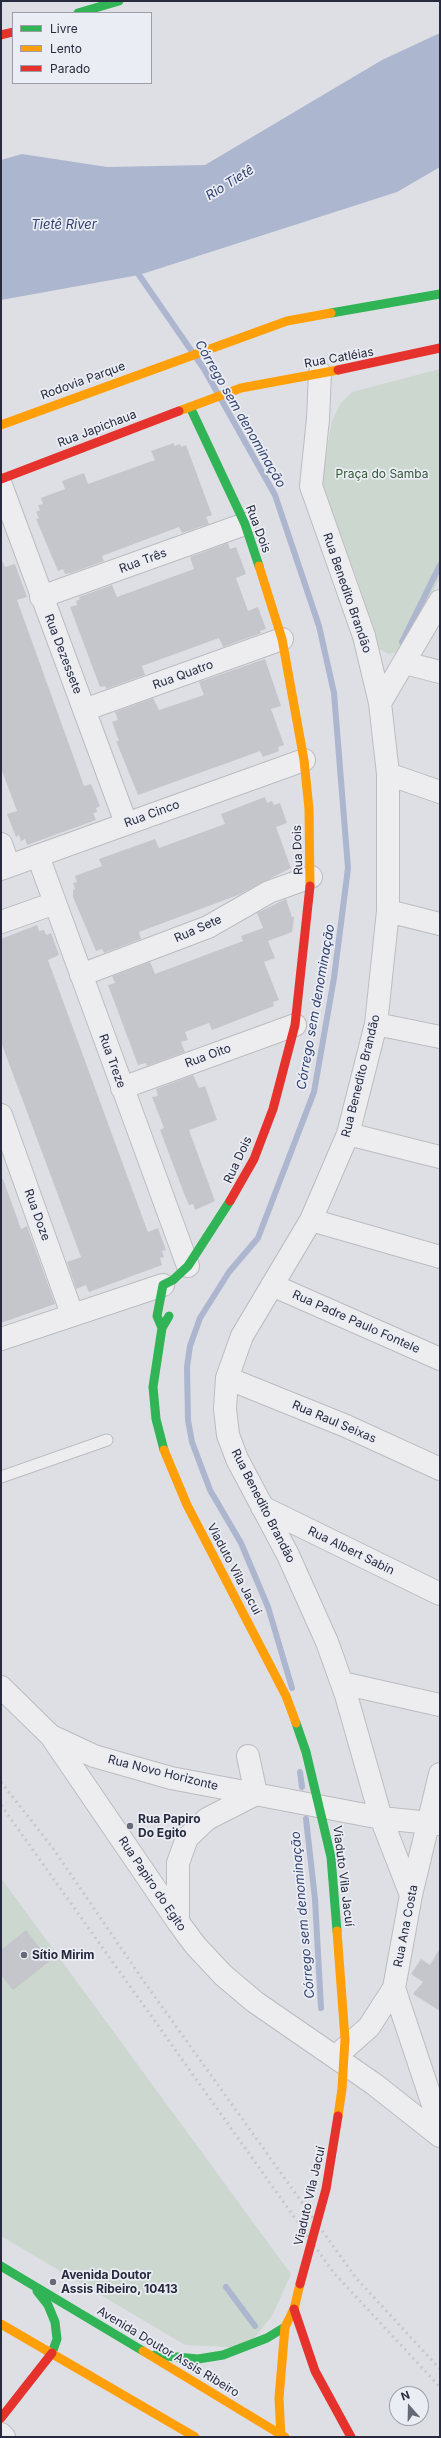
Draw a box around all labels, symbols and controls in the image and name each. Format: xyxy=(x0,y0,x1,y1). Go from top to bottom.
legend xyxy=(12,12,152,84)
text: Livre xyxy=(50,21,78,36)
text: Lento xyxy=(50,41,82,56)
text: Parado xyxy=(50,61,90,76)
water label: Rio Tietê xyxy=(203,162,257,204)
water label: Tietê River xyxy=(31,217,97,233)
water label: Córrego sem denominação xyxy=(191,337,289,491)
street label: Rua Catléias xyxy=(303,345,375,371)
street label: Rodovia Parque xyxy=(39,359,127,403)
street label: Rua Japichaua xyxy=(56,407,138,451)
park label: Praça do Samba xyxy=(335,467,429,481)
street label: Rua Dois xyxy=(242,503,274,555)
street label: Rua Benedito Brandão xyxy=(320,531,374,655)
street label: Rua Três xyxy=(117,546,169,576)
street label: Rua Dezessete xyxy=(41,612,85,696)
street label: Rua Quatro xyxy=(151,657,215,693)
street label: Rua Cinco xyxy=(122,797,182,831)
street label: Rua Dois xyxy=(290,825,306,875)
street label: Rua Sete xyxy=(172,912,224,946)
water label: Córrego sem denominação xyxy=(294,923,338,1091)
street label: Rua Benedito Brandão xyxy=(339,1013,383,1139)
street label: Rua Treze xyxy=(96,1032,128,1090)
street label: Rua Oito xyxy=(183,1041,233,1071)
street label: Rua Dois xyxy=(221,1134,255,1186)
street label: Rua Doze xyxy=(21,1187,53,1243)
street label: Rua Padre Paulo Fontele xyxy=(290,1287,422,1357)
street label: Rua Raul Seixas xyxy=(290,1398,378,1446)
street label: Rua Benedito Brandão xyxy=(228,1447,298,1565)
street label: Viaduto Vila Jacuí xyxy=(204,1521,264,1617)
street label: Rua Albert Sabin xyxy=(305,1524,397,1578)
street label: Rua Novo Horizonte xyxy=(106,1752,220,1794)
place label: Rua Papiro Do Egito xyxy=(138,1812,201,1840)
marker: Rua Papiro Do Egito xyxy=(125,1821,135,1831)
street label: Viaduto Vila Jacuí xyxy=(330,1825,356,1927)
water label: Córrego sem denominação xyxy=(288,1831,318,1999)
street label: Rua Papiro do Egito xyxy=(115,1834,189,1934)
street label: Rua Ana Costa xyxy=(391,1884,421,1968)
place label: Sítio Mirim xyxy=(32,1948,95,1962)
marker: Sítio Mirim xyxy=(19,1950,29,1960)
street label: Viaduto Vila Jacuí xyxy=(292,2145,328,2247)
place label: Avenida Doutor Assis Ribeiro, 10413 xyxy=(61,2268,178,2296)
marker: Avenida Doutor Assis Ribeiro, 10413 xyxy=(48,2277,58,2287)
street label: Avenida Doutor Assis Ribeiro xyxy=(94,2304,242,2400)
north arrow xyxy=(389,2386,429,2426)
text: N xyxy=(399,2388,412,2404)

